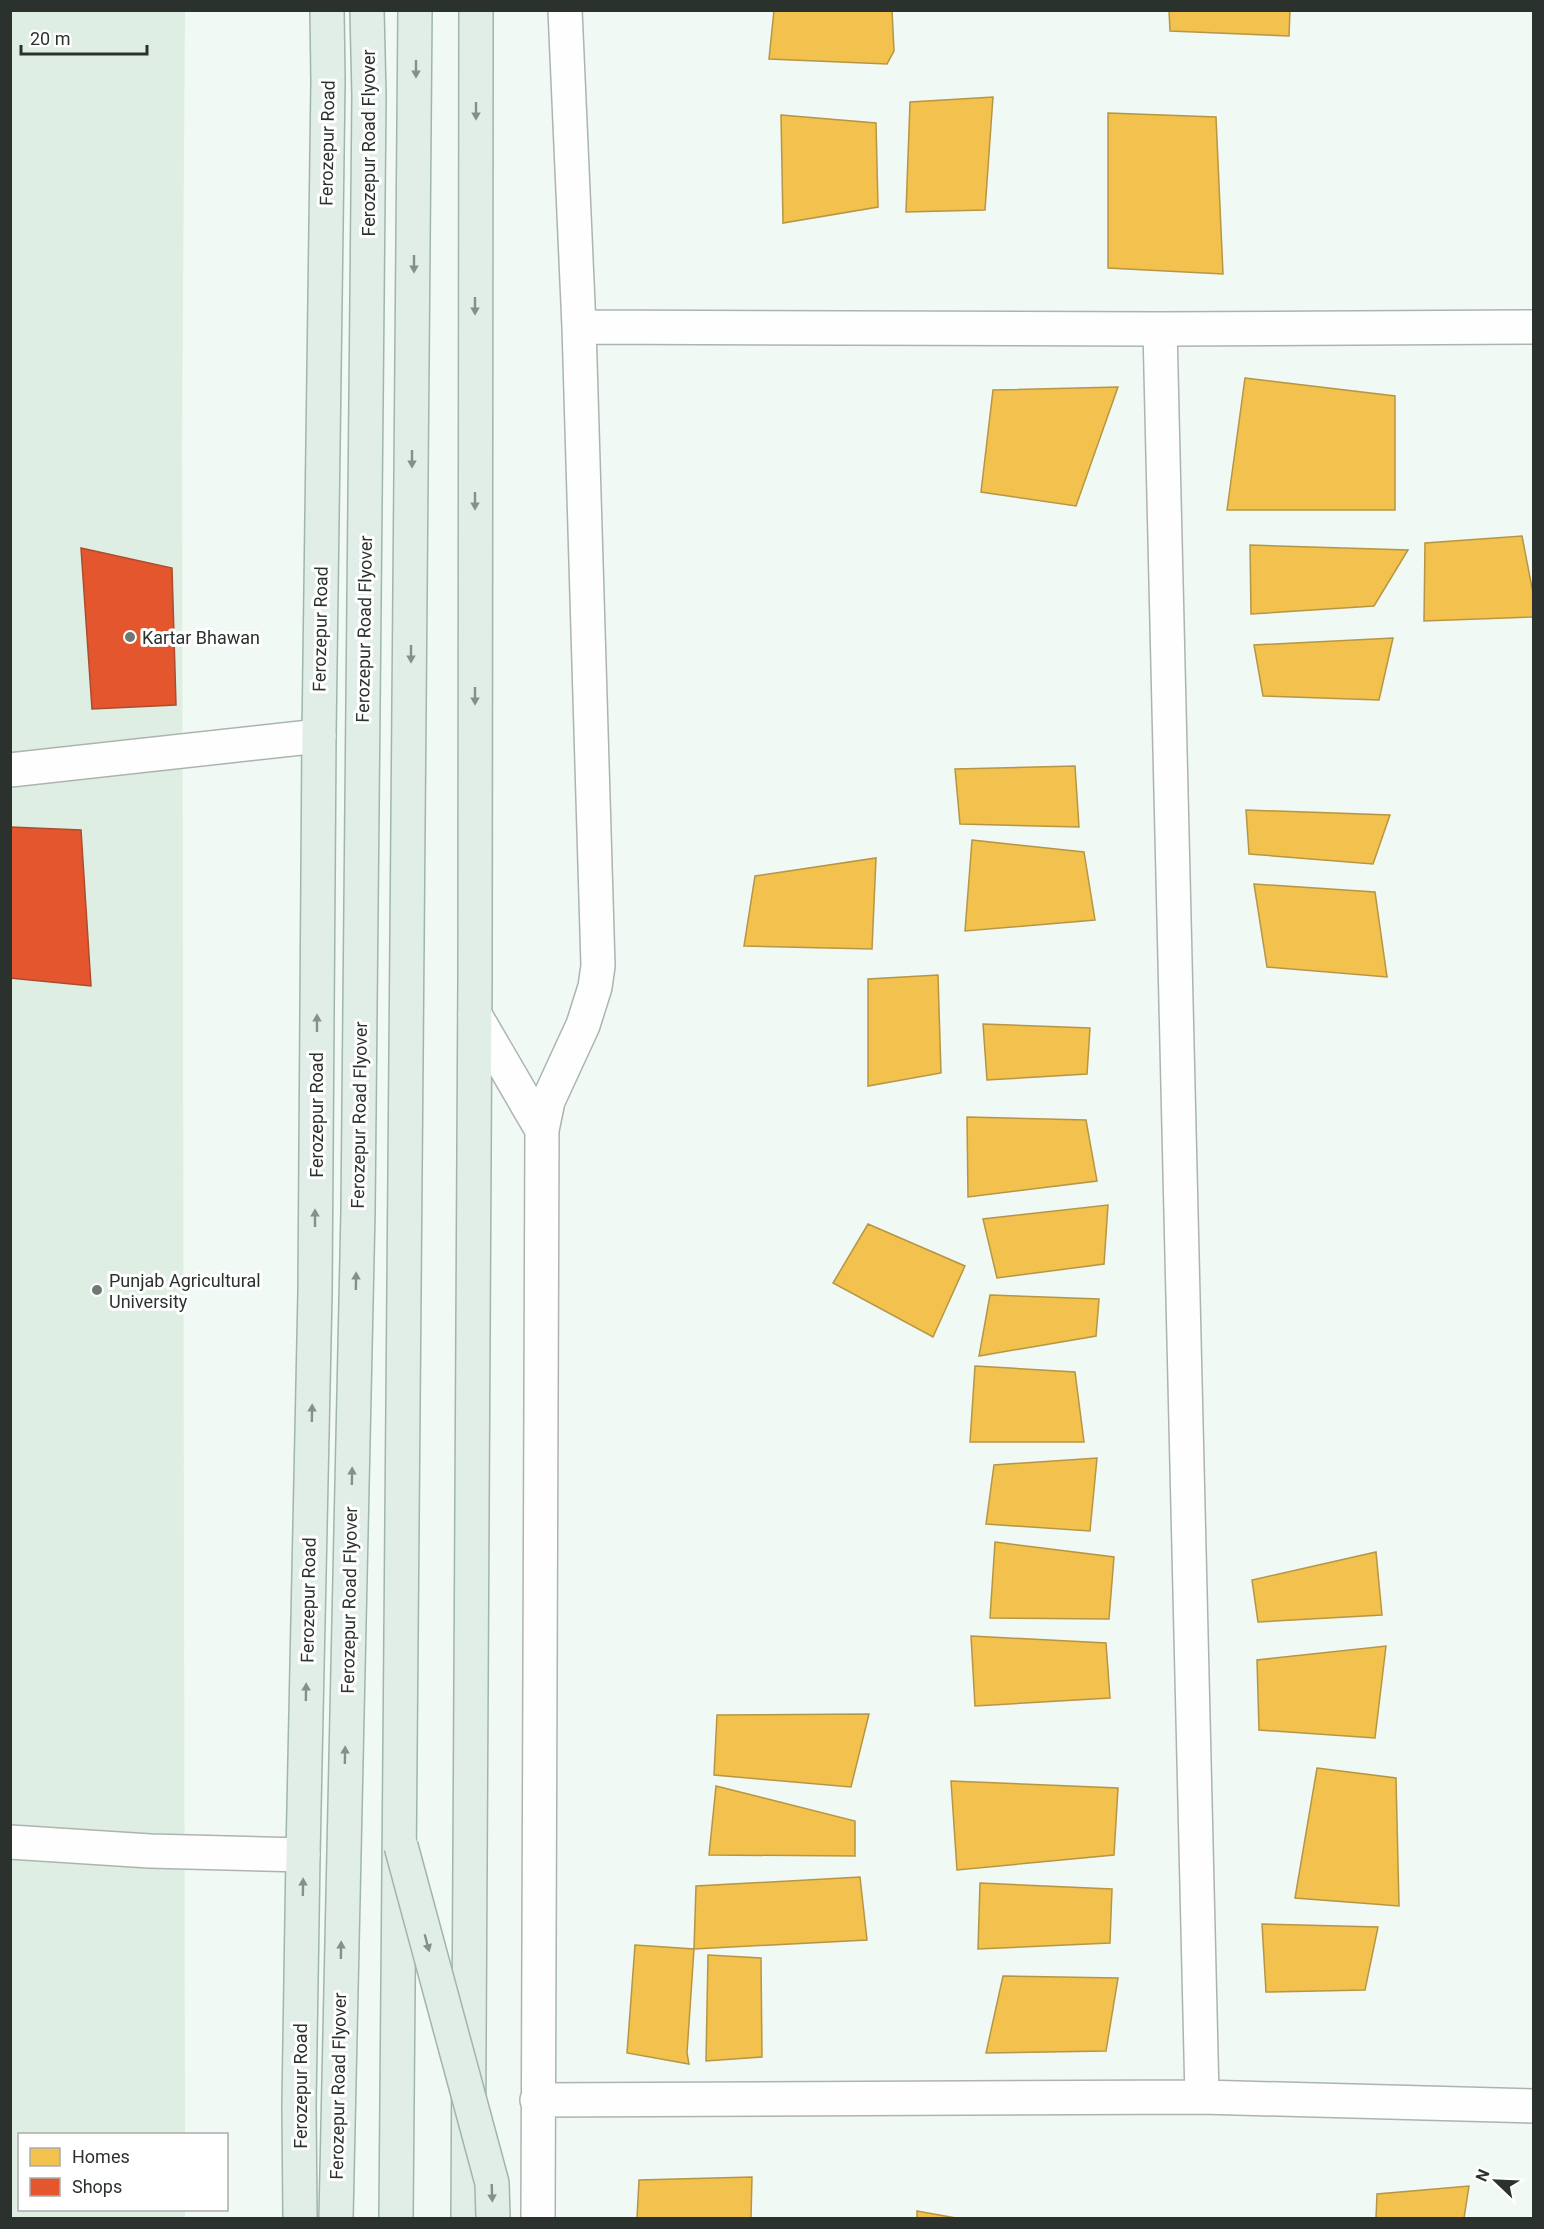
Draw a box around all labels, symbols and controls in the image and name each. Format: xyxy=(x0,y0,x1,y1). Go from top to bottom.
scale bar xyxy=(21,18,147,56)
text: 20 m xyxy=(30,28,70,49)
street label: Ferozepur Road Flyover xyxy=(358,49,379,237)
one-way arrow xyxy=(411,59,420,78)
street label: Ferozepur Road xyxy=(315,80,339,206)
one-way arrow xyxy=(471,101,481,120)
one-way arrow xyxy=(409,254,419,273)
one-way arrow xyxy=(470,296,480,315)
one-way arrow xyxy=(407,449,417,468)
one-way arrow xyxy=(470,491,480,510)
street label: Ferozepur Road Flyover xyxy=(352,535,376,723)
street label: Ferozepur Road xyxy=(308,566,332,692)
place label: Kartar Bhawan xyxy=(142,627,260,648)
marker: Kartar Bhawan xyxy=(123,630,137,644)
one-way arrow xyxy=(406,644,416,663)
one-way arrow xyxy=(470,686,480,705)
one-way arrow xyxy=(312,1013,322,1032)
street label: Ferozepur Road Flyover xyxy=(347,1021,371,1209)
street label: Ferozepur Road xyxy=(306,1052,327,1178)
one-way arrow xyxy=(310,1208,320,1227)
place label: Punjab Agricultural University xyxy=(109,1270,261,1312)
one-way arrow xyxy=(351,1272,361,1291)
marker: Punjab Agricultural University xyxy=(90,1283,104,1297)
one-way arrow xyxy=(307,1403,317,1422)
one-way arrow xyxy=(347,1467,356,1486)
street label: Ferozepur Road Flyover xyxy=(337,1506,361,1694)
street label: Ferozepur Road xyxy=(296,1537,320,1663)
one-way arrow xyxy=(302,1682,311,1701)
one-way arrow xyxy=(341,1746,350,1765)
one-way arrow xyxy=(298,1878,307,1897)
one-way arrow xyxy=(423,1935,432,1953)
one-way arrow xyxy=(336,1941,346,1960)
street label: Ferozepur Road Flyover xyxy=(326,1992,350,2180)
street label: Ferozepur Road xyxy=(290,2023,311,2149)
legend xyxy=(18,2133,228,2211)
text: Homes xyxy=(72,2146,130,2167)
north arrow xyxy=(1466,2151,1526,2211)
text: N xyxy=(1472,2166,1494,2184)
text: Shops xyxy=(72,2176,122,2197)
one-way arrow xyxy=(487,2183,497,2202)

